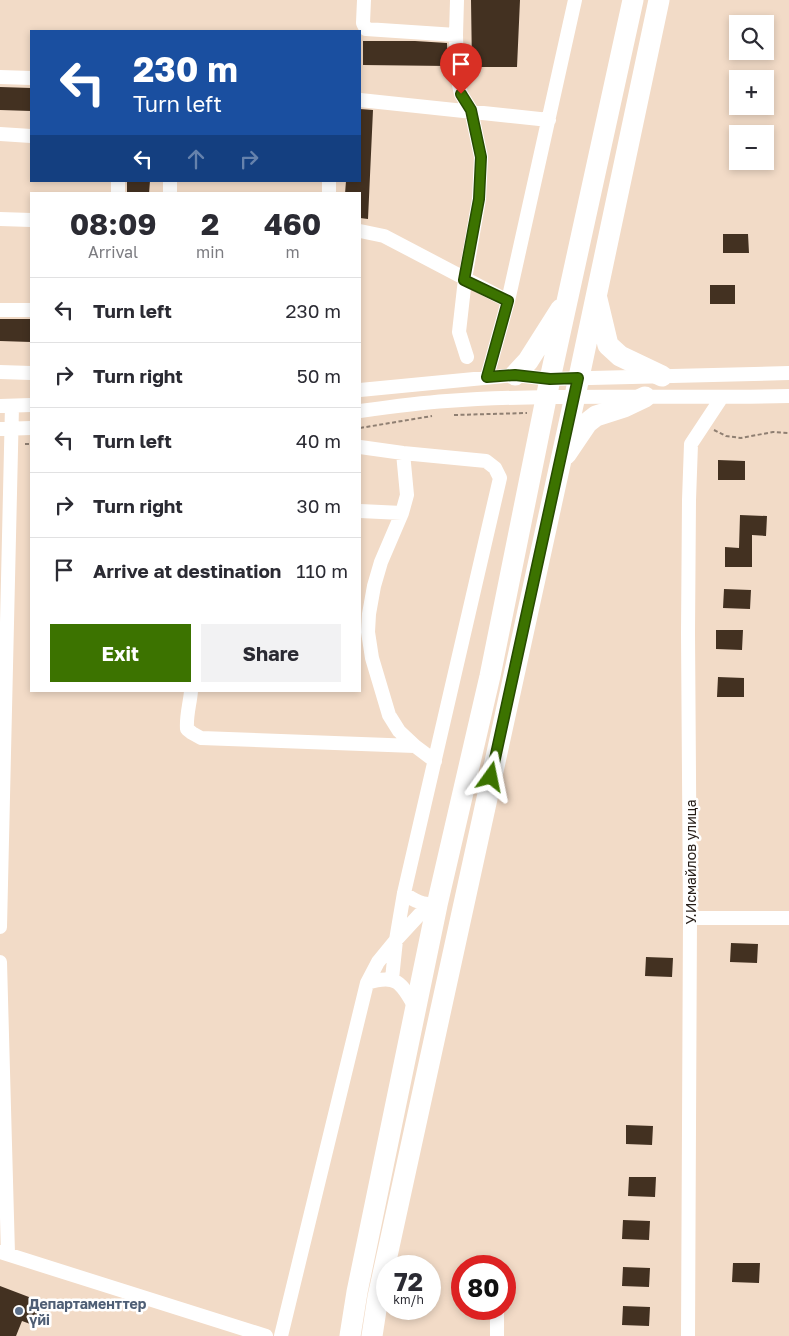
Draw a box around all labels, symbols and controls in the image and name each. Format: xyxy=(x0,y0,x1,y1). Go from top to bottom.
map controls xyxy=(729,15,774,170)
button: search xyxy=(729,15,774,60)
pin xyxy=(440,43,482,94)
text: 230 m xyxy=(133,48,238,90)
icon: left xyxy=(50,50,115,115)
icon: arrive xyxy=(447,50,475,78)
button: + xyxy=(729,70,774,115)
text: Turn left xyxy=(133,90,222,117)
button: − xyxy=(729,125,774,170)
icon: left xyxy=(129,145,157,173)
icon: ahead xyxy=(182,145,210,173)
icon: right xyxy=(235,145,263,173)
text: 08:09 xyxy=(70,206,156,242)
text: 2 xyxy=(201,206,219,242)
text: 460 xyxy=(264,206,321,242)
text: Arrival xyxy=(88,242,138,262)
text: min xyxy=(196,242,224,262)
text: m xyxy=(286,242,300,262)
icon: left xyxy=(50,296,78,324)
text: Turn left xyxy=(93,299,172,322)
text: 230 m xyxy=(286,299,341,322)
icon: right xyxy=(50,361,78,389)
text: Turn right xyxy=(93,364,183,387)
text: 50 m xyxy=(297,364,341,387)
icon: left xyxy=(50,426,78,454)
text: Turn left xyxy=(93,429,172,452)
text: 40 m xyxy=(296,429,341,452)
icon: right xyxy=(50,491,78,519)
text: Turn right xyxy=(93,494,183,517)
text: 30 m xyxy=(297,494,341,517)
icon: arrive xyxy=(50,556,78,584)
text: Arrive at destination xyxy=(93,559,281,582)
text: 110 m xyxy=(296,559,348,582)
button: Exit xyxy=(50,624,191,682)
button: Share xyxy=(201,624,341,682)
position arrow xyxy=(464,750,516,802)
street label: У.Исмайлов улица xyxy=(682,799,699,925)
speed limit sign: 80 xyxy=(451,1255,516,1320)
text: 72 xyxy=(394,1266,423,1297)
text: km/h xyxy=(393,1292,424,1307)
place label: Департаменттер үйі xyxy=(29,1295,147,1328)
marker: Департаменттер үйі xyxy=(13,1305,25,1317)

